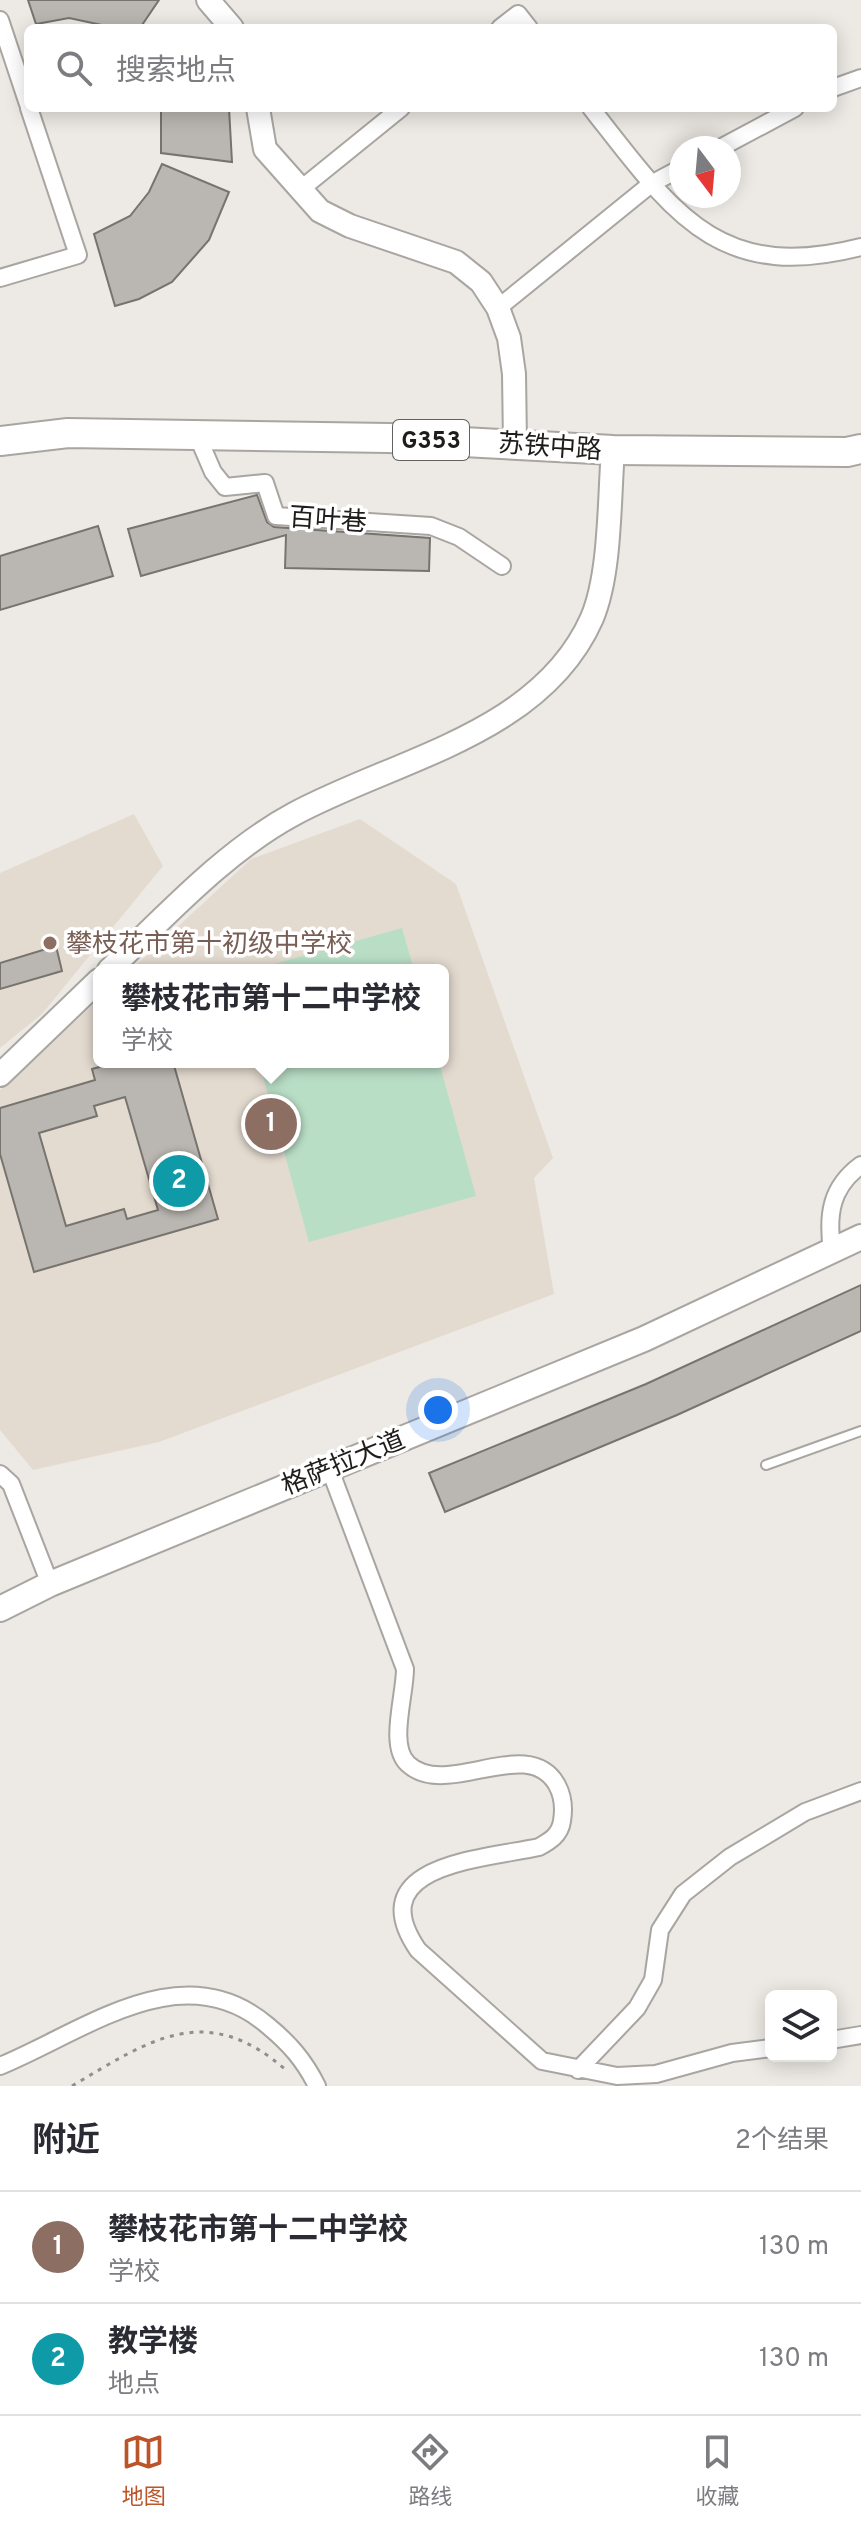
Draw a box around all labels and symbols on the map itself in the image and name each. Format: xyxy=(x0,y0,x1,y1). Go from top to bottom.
north arrow xyxy=(669,136,741,208)
road number: G353 xyxy=(393,420,469,460)
street label: 苏铁中路 xyxy=(497,428,603,469)
street label: 百叶巷 xyxy=(288,502,368,541)
place label: 攀枝花市第十初级中学校 xyxy=(66,929,352,962)
marker: 攀枝花市第十初级中学校 xyxy=(41,934,59,952)
pin: 1 xyxy=(245,1094,297,1154)
pin: 2 xyxy=(153,1151,205,1211)
your location xyxy=(418,1390,458,1430)
street label: 格萨拉大道 xyxy=(277,1425,410,1504)

